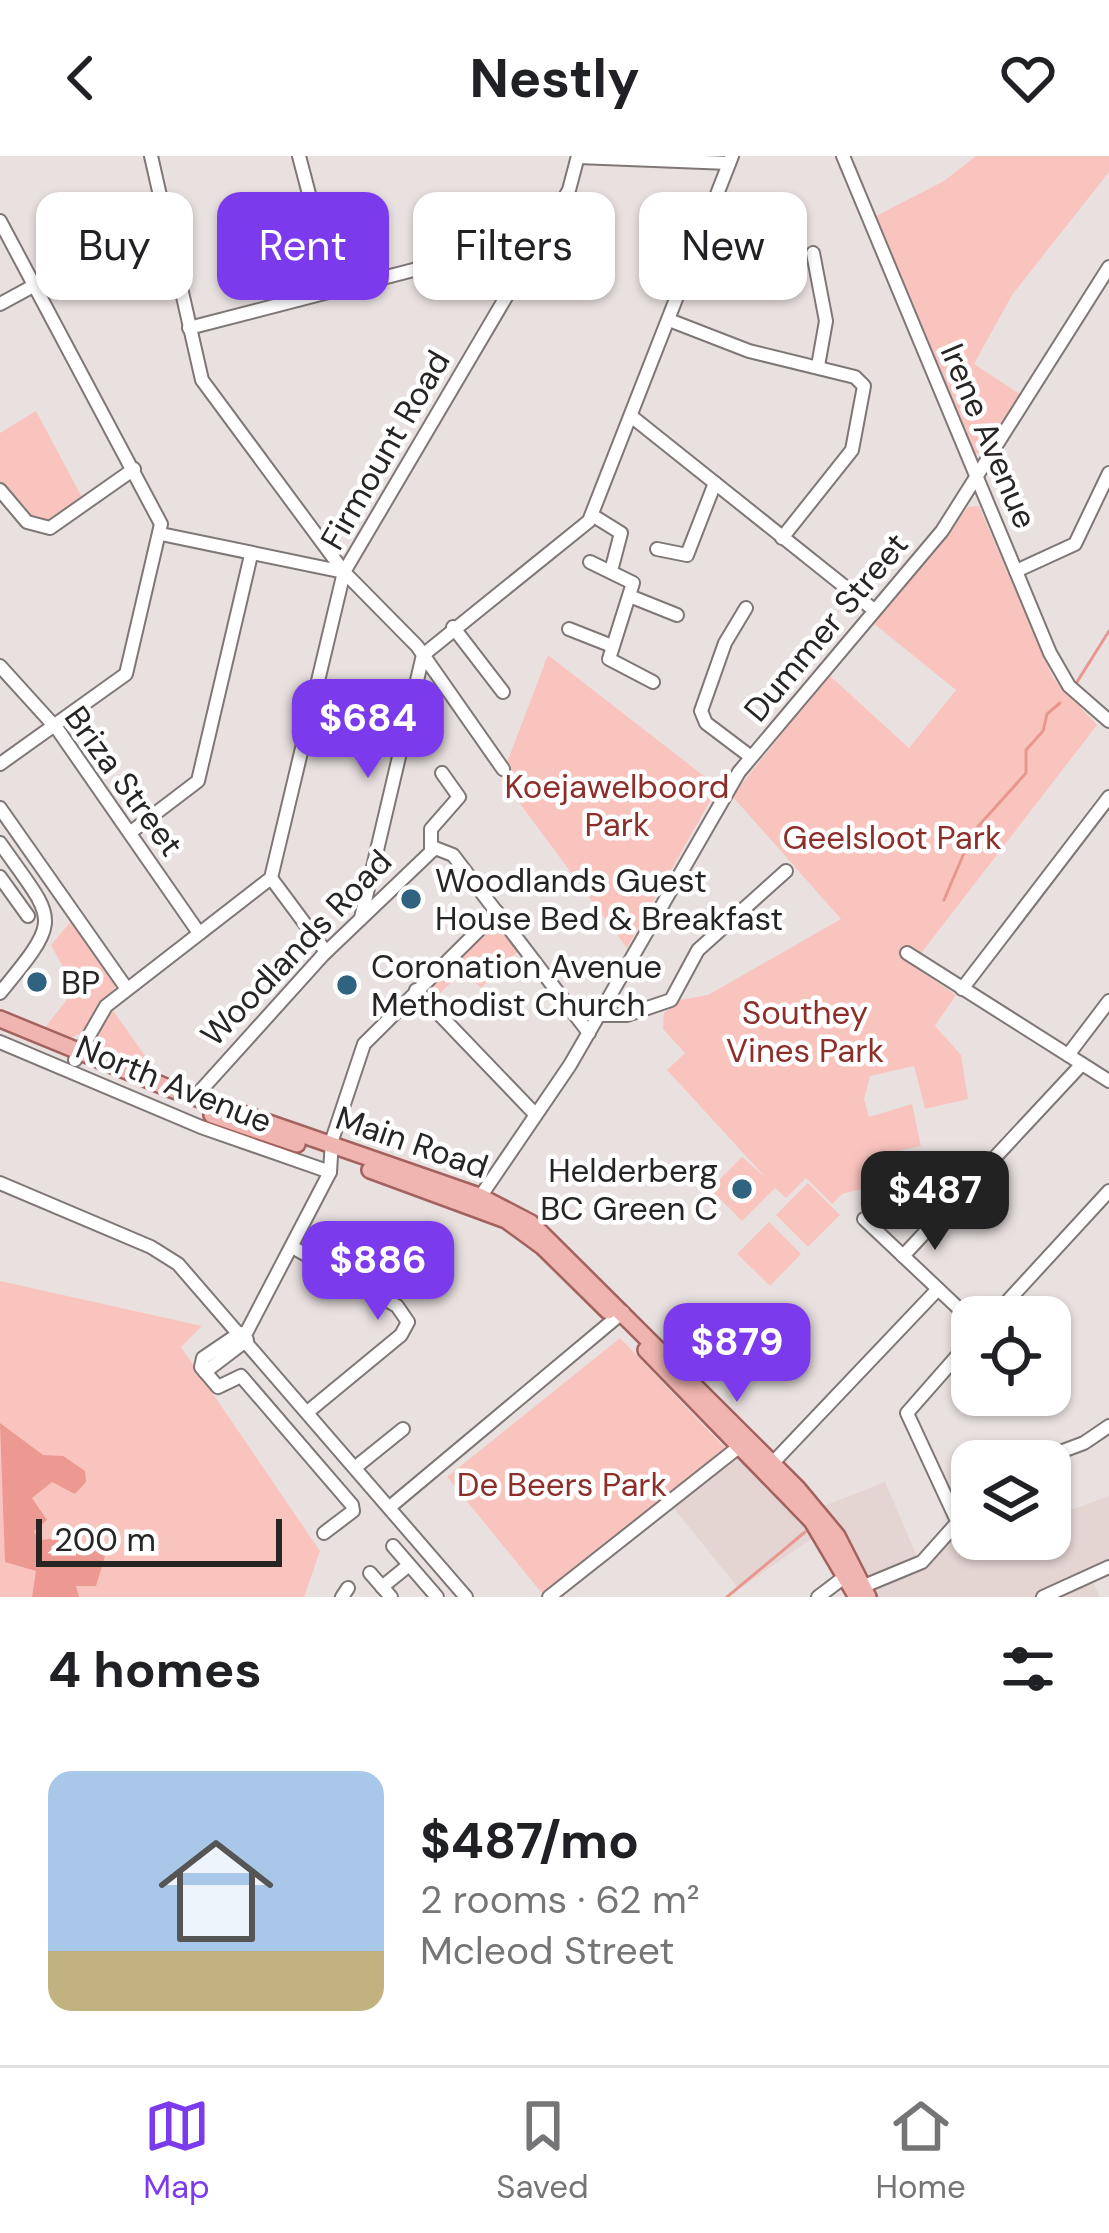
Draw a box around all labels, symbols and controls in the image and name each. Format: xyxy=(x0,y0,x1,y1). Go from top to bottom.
text: Nestly xyxy=(469,43,640,114)
icon: back xyxy=(48,45,114,111)
icon: heart xyxy=(995,45,1061,111)
chip: Buy xyxy=(36,192,193,300)
chip: Rent xyxy=(217,192,389,300)
chip: Filters xyxy=(413,192,615,300)
chip: New xyxy=(639,192,807,300)
street label: Irene Avenue xyxy=(931,337,1047,535)
street label: Firmount Road xyxy=(311,343,459,557)
street label: Dummer Street xyxy=(734,524,918,730)
pin: $684 xyxy=(297,679,439,781)
text: $684 xyxy=(319,692,417,743)
street label: Briza Street xyxy=(55,697,193,865)
park label: Koejawelboord Park xyxy=(505,765,729,846)
park label: Geelsloot Park xyxy=(782,816,1002,859)
street label: Woodlands Road xyxy=(191,841,401,1055)
place label: Woodlands Guest House Bed & Breakfast xyxy=(435,859,783,940)
marker: Woodlands Guest House Bed & Breakfast xyxy=(398,886,424,912)
place label: Coronation Avenue Methodist Church xyxy=(371,945,662,1026)
place label: BP xyxy=(61,961,100,1004)
marker: BP xyxy=(24,969,50,995)
marker: Coronation Avenue Methodist Church xyxy=(334,972,360,998)
park label: Southey Vines Park xyxy=(726,991,884,1072)
street label: North Avenue xyxy=(70,1025,278,1143)
street label: Main Road xyxy=(330,1096,494,1188)
place label: Helderberg BC Green C xyxy=(540,1149,718,1230)
pin: $487 xyxy=(864,1151,1006,1253)
text: $487 xyxy=(888,1164,982,1215)
marker: Helderberg BC Green C xyxy=(729,1176,755,1202)
pin: $886 xyxy=(307,1221,449,1323)
text: $886 xyxy=(329,1234,427,1285)
map controls xyxy=(951,1296,1071,1560)
button: locate xyxy=(951,1296,1071,1416)
pin: $879 xyxy=(666,1303,808,1405)
text: $879 xyxy=(690,1316,784,1367)
button: layers xyxy=(951,1440,1071,1560)
park label: De Beers Park xyxy=(457,1463,668,1506)
scale bar xyxy=(36,1513,282,1566)
text: 200 m xyxy=(54,1518,156,1561)
text: 4 homes xyxy=(48,1636,262,1703)
icon: filters xyxy=(995,1636,1061,1702)
text: $487/mo xyxy=(420,1807,639,1874)
icon: home xyxy=(144,1819,288,1963)
text: 2 rooms · 62 m² xyxy=(420,1874,700,1925)
text: Mcleod Street xyxy=(420,1925,674,1976)
tab: Map xyxy=(143,2093,210,2208)
tab: Saved xyxy=(496,2093,589,2208)
tab: Home xyxy=(875,2093,966,2208)

